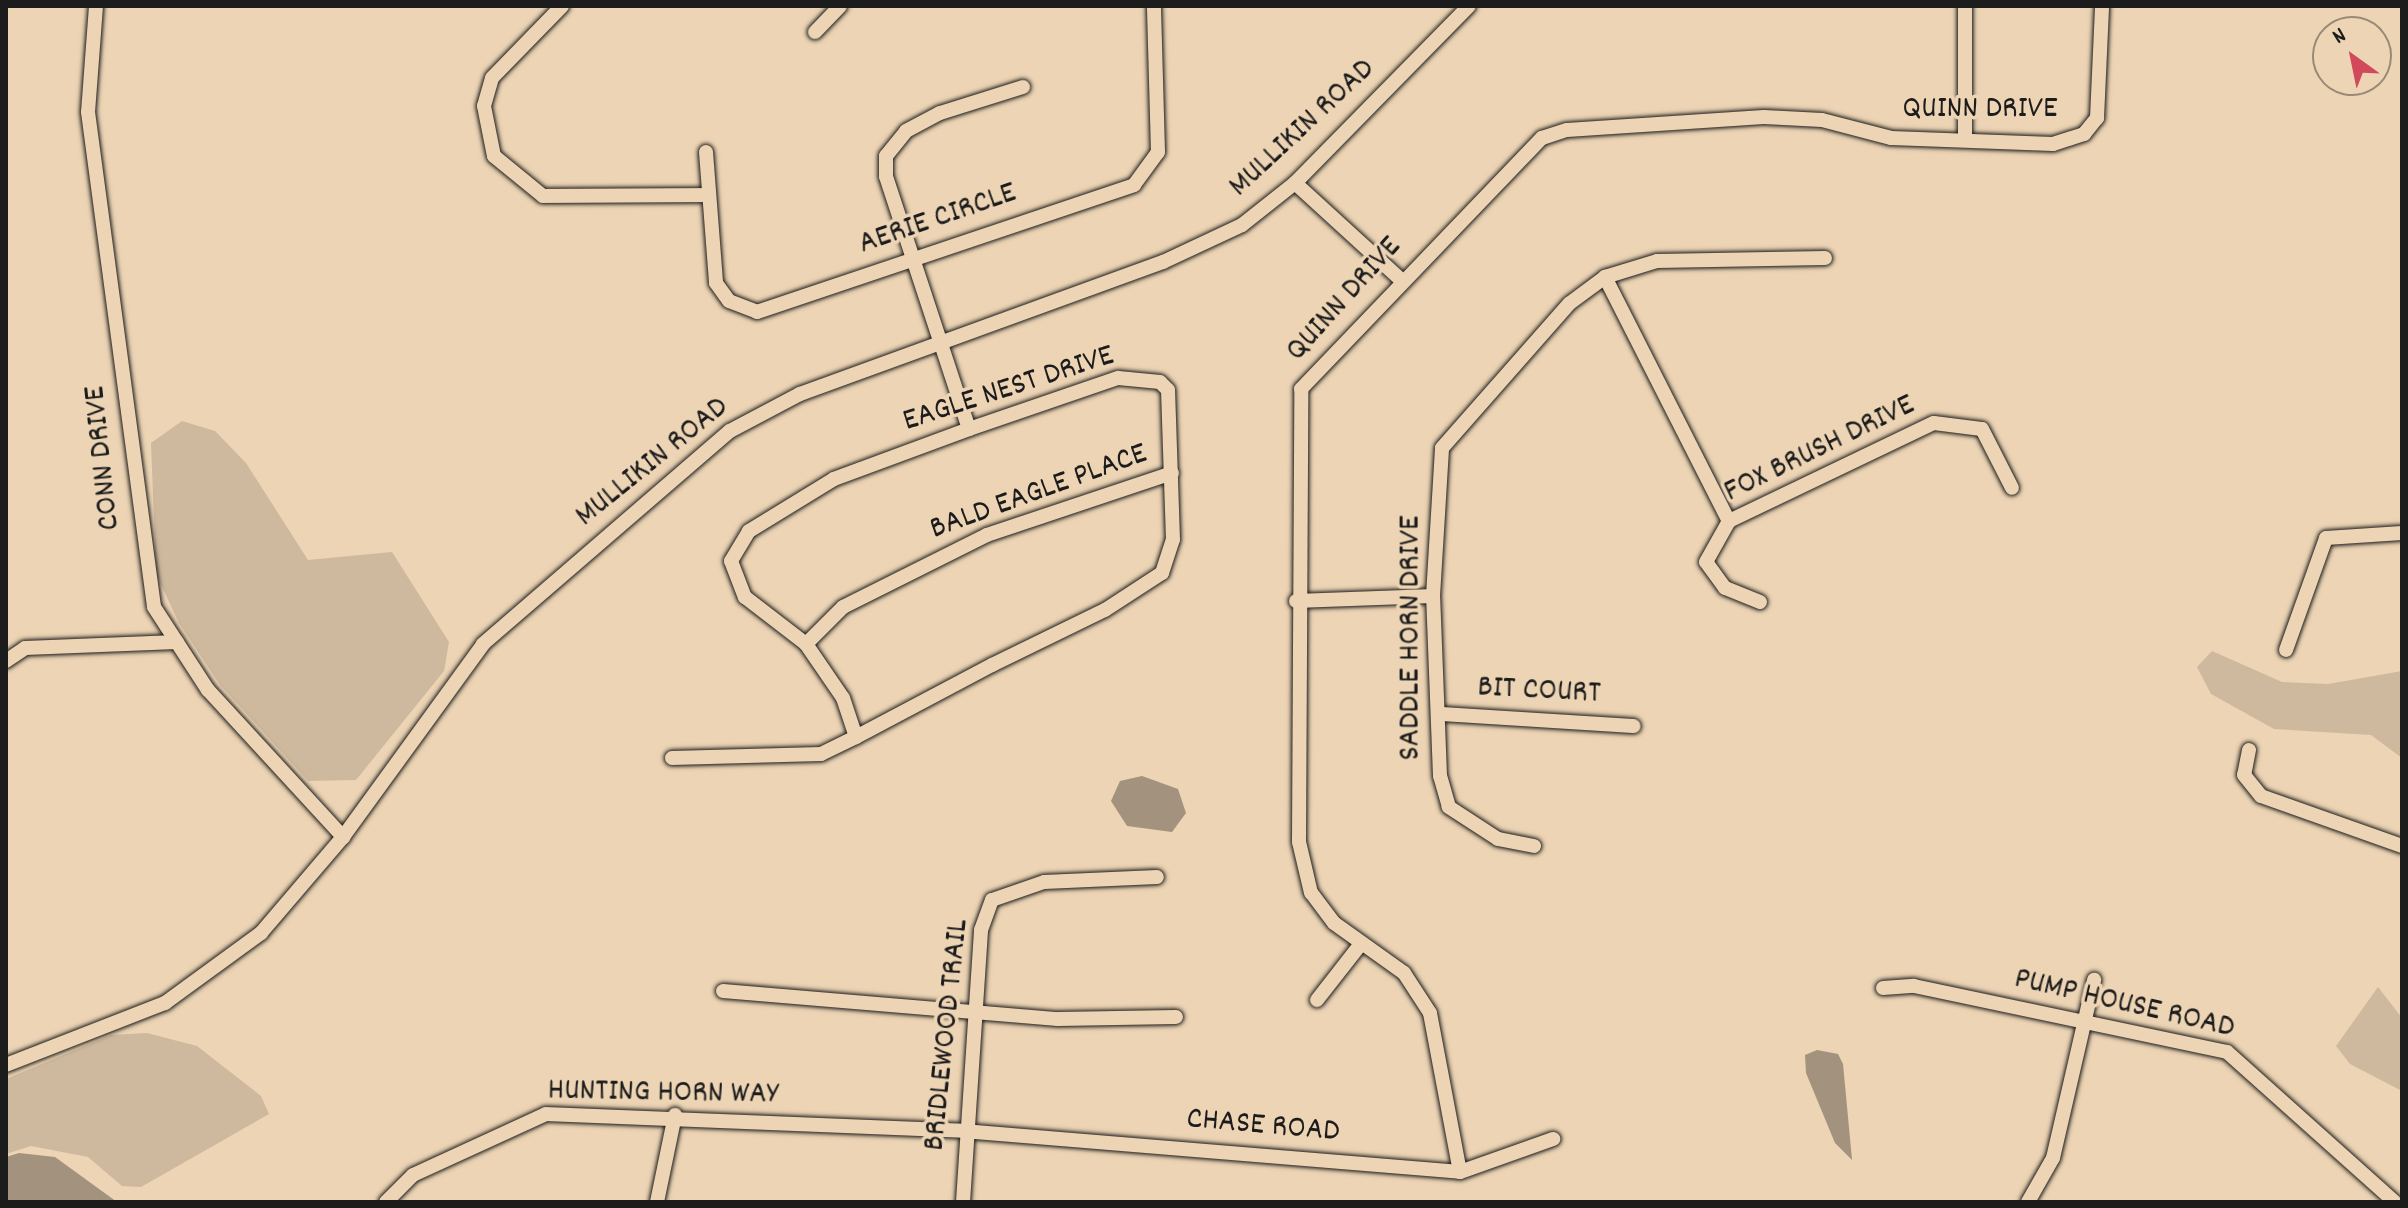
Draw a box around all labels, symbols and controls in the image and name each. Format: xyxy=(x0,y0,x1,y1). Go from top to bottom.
north arrow xyxy=(2312,16,2392,96)
text: N xyxy=(2327,21,2353,53)
street label: MULLIKIN ROAD xyxy=(1222,52,1384,206)
street label: QUINN DRIVE xyxy=(1903,91,2057,129)
street label: AERIE CIRCLE xyxy=(854,175,1022,265)
street label: QUINN DRIVE xyxy=(1279,230,1411,370)
street label: EAGLE NEST DRIVE xyxy=(899,338,1119,442)
street label: CONN DRIVE xyxy=(77,384,131,532)
street label: FOX BRUSH DRIVE xyxy=(1718,387,1922,513)
street label: MULLIKIN ROAD xyxy=(569,390,737,536)
street label: BALD EAGLE PLACE xyxy=(925,436,1153,550)
street label: SADDLE HORN DRIVE xyxy=(1393,516,1431,760)
street label: BIT COURT xyxy=(1476,670,1602,714)
street label: BRIDLEWOOD TRAIL xyxy=(917,917,979,1153)
street label: PUMP HOUSE ROAD xyxy=(2010,961,2238,1049)
street label: HUNTING HORN WAY xyxy=(547,1073,779,1115)
street label: CHASE ROAD xyxy=(1185,1101,1341,1153)

